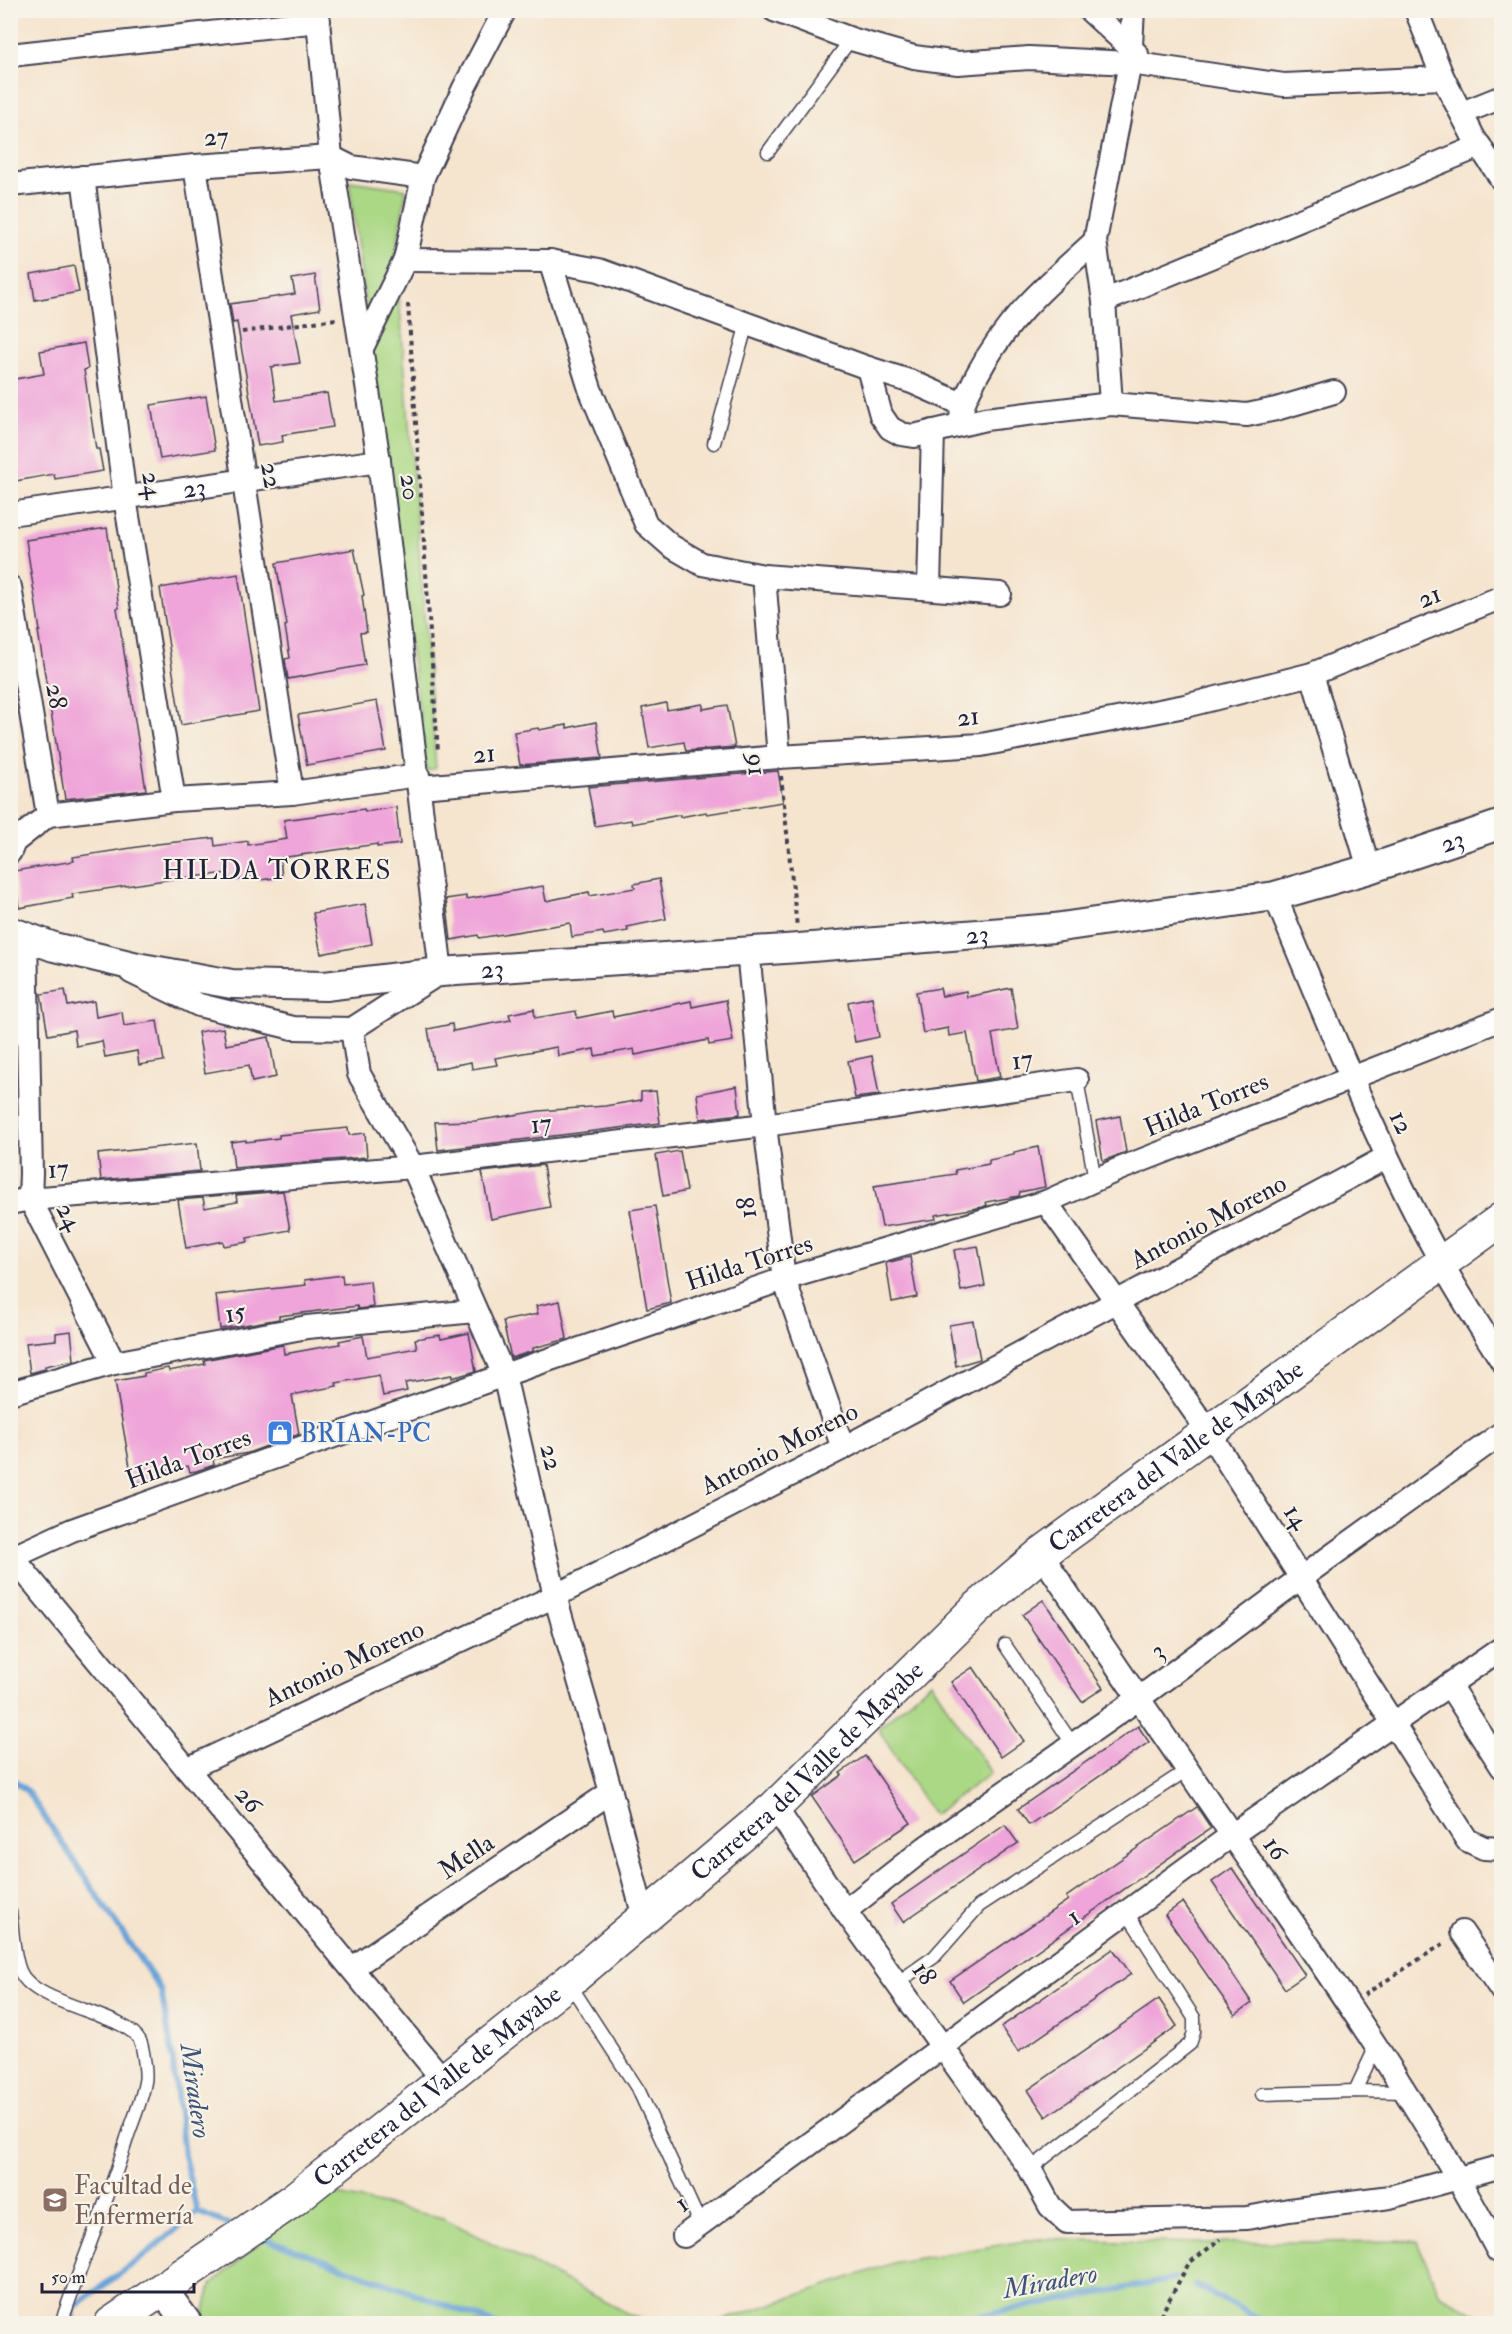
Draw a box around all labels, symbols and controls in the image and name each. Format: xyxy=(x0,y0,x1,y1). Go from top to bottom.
street label: 27 xyxy=(202,120,230,154)
street label: 22 xyxy=(253,460,289,491)
street label: 24 xyxy=(134,469,170,502)
street label: 23 xyxy=(181,471,208,506)
street label: 20 xyxy=(393,472,428,502)
street label: 21 xyxy=(1413,578,1446,616)
street label: 28 xyxy=(38,681,74,711)
street label: 21 xyxy=(955,700,981,734)
street label: 21 xyxy=(472,737,497,771)
street label: 16 xyxy=(735,750,769,778)
street label: 23 xyxy=(1436,823,1469,861)
district label: HILDA TORRES xyxy=(162,854,392,887)
street label: 23 xyxy=(964,918,990,952)
street label: 23 xyxy=(480,953,505,986)
street label: 17 xyxy=(1009,1043,1035,1077)
street label: Hilda Torres xyxy=(1140,1065,1273,1144)
street label: 12 xyxy=(1382,1105,1420,1139)
street label: 17 xyxy=(529,1107,554,1141)
street label: 17 xyxy=(46,1152,70,1186)
street label: Antonio Moreno xyxy=(1124,1167,1292,1277)
street label: 18 xyxy=(730,1195,764,1220)
street label: 24 xyxy=(49,1197,90,1237)
street label: Hilda Torres xyxy=(682,1227,817,1298)
street label: 15 xyxy=(222,1295,249,1331)
street label: Carretera del Valle de Mayabe xyxy=(1042,1353,1310,1560)
street label: Antonio Moreno xyxy=(695,1396,863,1503)
shop icon: BRIAN-PC xyxy=(265,1418,295,1448)
place label: BRIAN-PC xyxy=(300,1418,431,1450)
street label: Hilda Torres xyxy=(121,1421,256,1496)
street label: 22 xyxy=(532,1441,570,1474)
street label: 14 xyxy=(1276,1498,1316,1536)
street label: Antonio Moreno xyxy=(259,1613,429,1715)
street label: 3 xyxy=(1144,1635,1171,1667)
street label: Carretera del Valle de Mayabe xyxy=(684,1655,931,1888)
street label: 26 xyxy=(228,1779,270,1821)
street label: Mella xyxy=(433,1827,500,1887)
street label: 16 xyxy=(1256,1830,1296,1868)
street label: 1 xyxy=(1060,1901,1087,1932)
street label: 18 xyxy=(905,1956,943,1992)
street label: Carretera del Valle de Mayabe xyxy=(307,1978,568,2195)
water label: Miradero xyxy=(172,2040,218,2141)
place label: Facultad de Enfermería xyxy=(74,2170,194,2232)
school or university icon: Facultad de Enfermería xyxy=(40,2185,70,2215)
street label: 1 xyxy=(668,2188,695,2219)
scale bar xyxy=(42,2256,194,2294)
water label: Miradero xyxy=(998,2257,1100,2306)
text: 50 m xyxy=(51,2266,86,2289)

